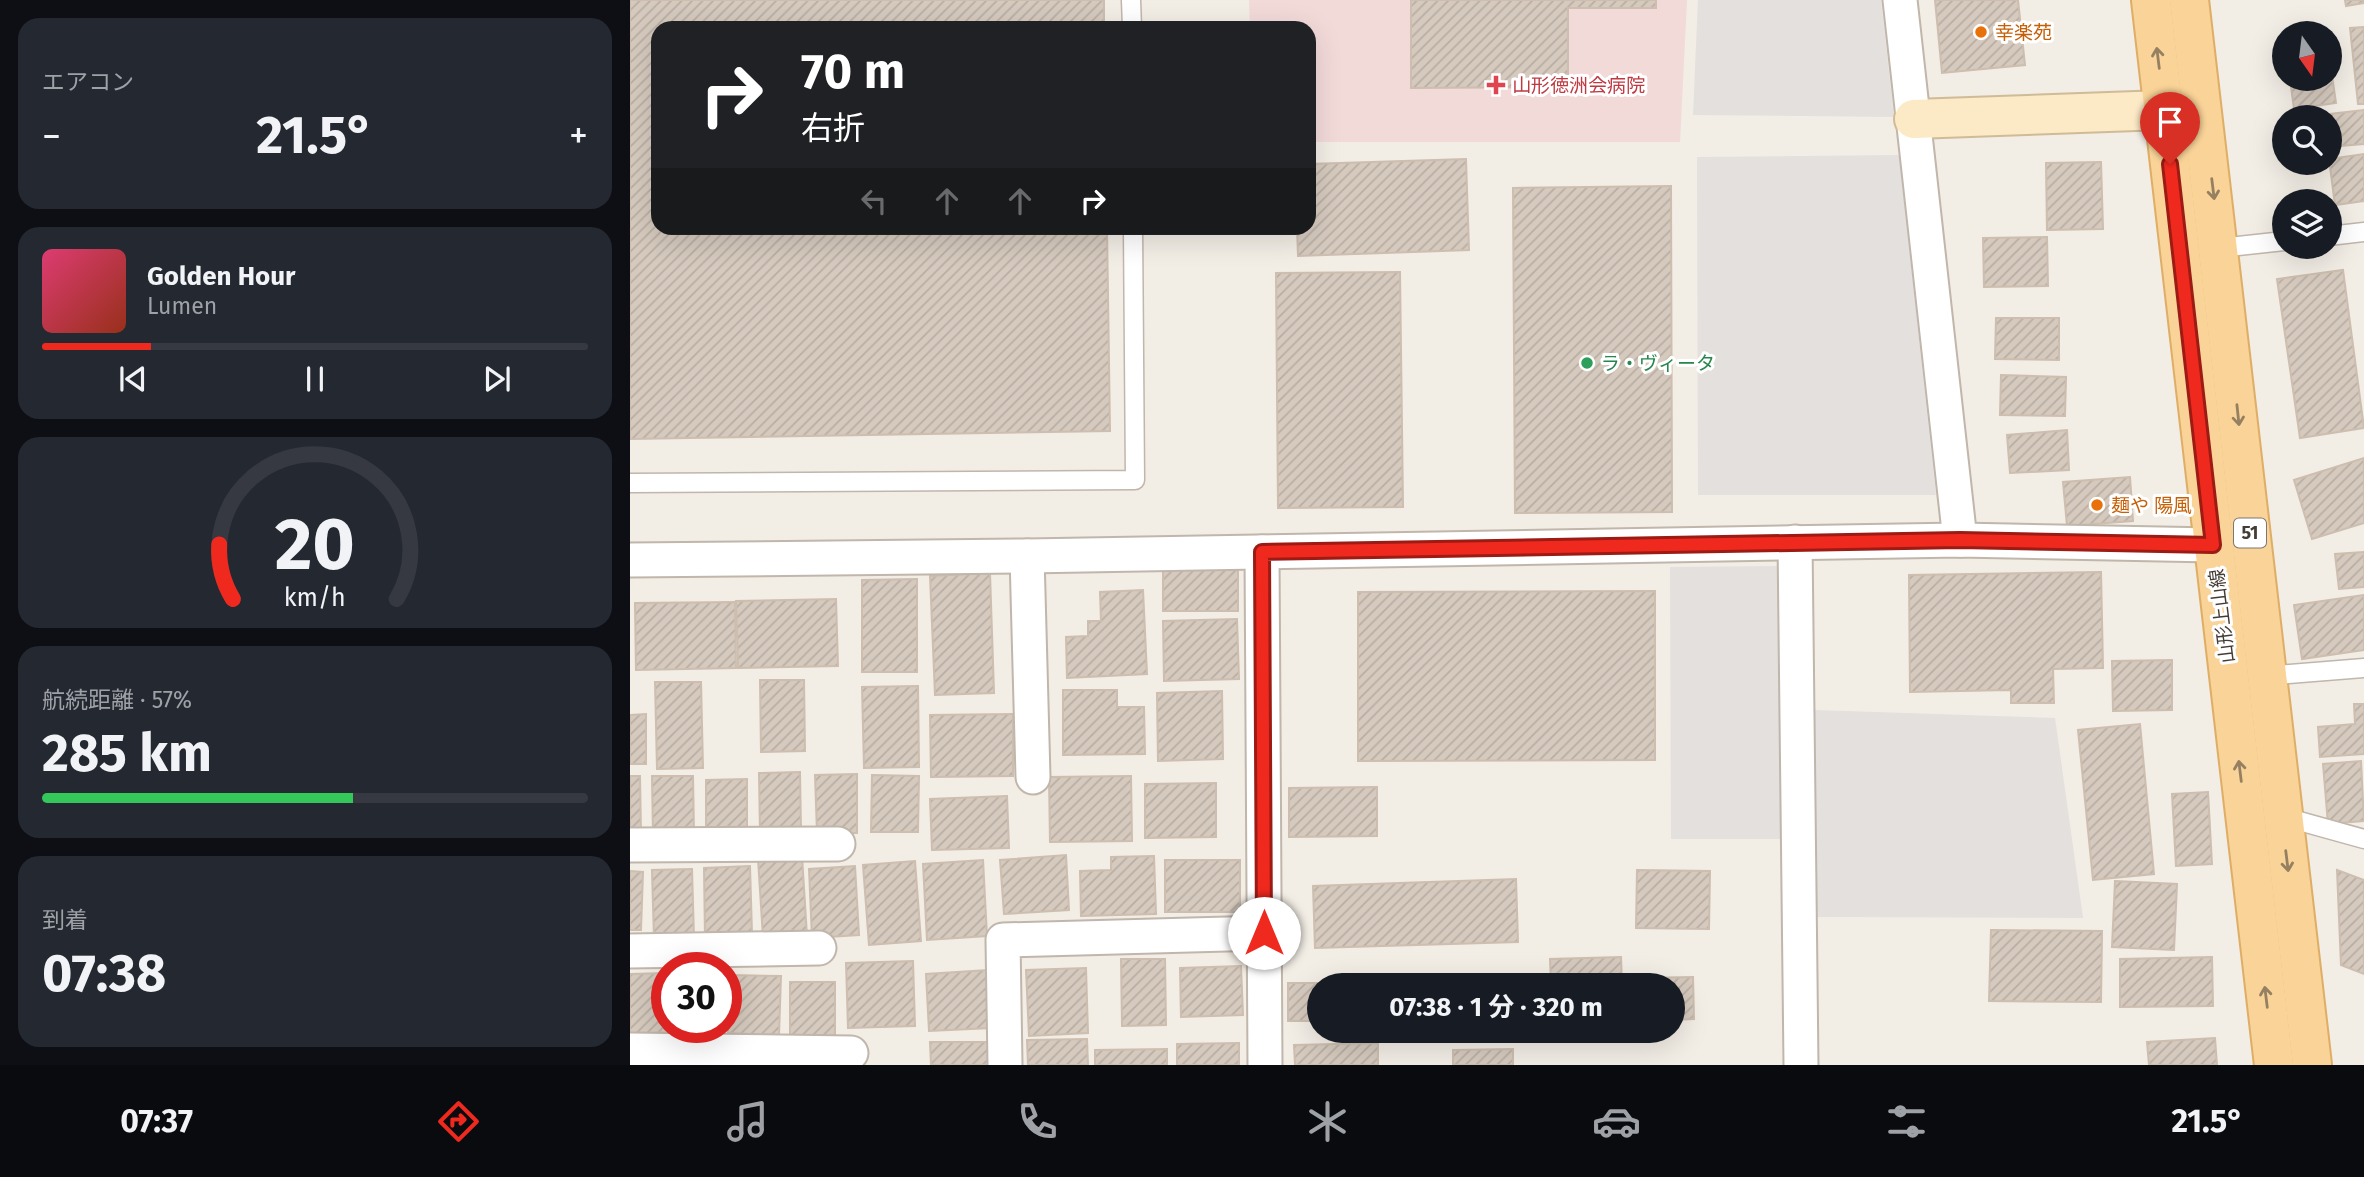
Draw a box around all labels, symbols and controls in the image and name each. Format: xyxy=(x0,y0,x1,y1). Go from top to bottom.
place label: 幸楽苑 xyxy=(1995,21,2052,44)
north arrow xyxy=(2272,21,2342,91)
map controls xyxy=(2272,21,2342,259)
marker: 幸楽苑 xyxy=(1973,24,1989,40)
text: 70 m xyxy=(801,42,905,101)
one-way arrow xyxy=(2151,48,2164,70)
icon: right xyxy=(686,49,777,140)
text: エアコン xyxy=(42,68,134,96)
place label: 山形徳洲会病院 xyxy=(1512,74,1645,97)
marker: 山形徳洲会病院 xyxy=(1486,75,1506,95)
pin xyxy=(2140,92,2200,164)
icon: arrive xyxy=(2151,103,2189,141)
text: 21.5° xyxy=(256,104,374,167)
button: search xyxy=(2272,105,2342,175)
text: 右折 xyxy=(801,109,865,147)
text: − xyxy=(42,113,61,159)
text: + xyxy=(569,113,588,159)
one-way arrow xyxy=(2206,177,2219,200)
icon: left xyxy=(855,182,893,220)
icon: ahead xyxy=(928,182,966,220)
icon: ahead xyxy=(1001,182,1039,220)
icon: right xyxy=(1074,182,1112,220)
button: layers xyxy=(2272,189,2342,259)
text: Golden Hour xyxy=(147,261,295,292)
text: Lumen xyxy=(147,292,217,320)
place label: ラ・ヴィータ xyxy=(1601,352,1715,375)
marker: ラ・ヴィータ xyxy=(1579,355,1595,371)
icon: previous xyxy=(114,360,152,398)
icon: pause xyxy=(296,360,334,398)
icon: next xyxy=(478,360,516,398)
one-way arrow xyxy=(2231,404,2244,426)
place label: 麺や 陽風 xyxy=(2111,494,2192,517)
marker: 麺や 陽風 xyxy=(2089,497,2105,513)
text: 20 xyxy=(275,501,355,588)
road number: 51 xyxy=(2234,518,2266,548)
street label: 山形上山線 xyxy=(2205,567,2239,665)
text: km/h xyxy=(284,582,346,612)
text: 航続距離 · 57% xyxy=(42,686,192,714)
text: 285 km xyxy=(42,722,212,785)
one-way arrow xyxy=(2233,760,2246,783)
one-way arrow xyxy=(2280,849,2293,872)
position arrow xyxy=(1227,896,1301,970)
text: 到着 xyxy=(42,906,88,934)
text: 07:38 xyxy=(42,942,166,1005)
speed limit sign: 30 xyxy=(651,952,742,1043)
one-way arrow xyxy=(2259,986,2272,1009)
text: 07:38 · 1 分 · 320 m xyxy=(1389,992,1603,1023)
icon: directions xyxy=(434,1097,483,1146)
icon: music xyxy=(723,1097,772,1146)
icon: phone xyxy=(1013,1097,1062,1146)
icon: climate xyxy=(1303,1097,1352,1146)
icon: car xyxy=(1592,1097,1641,1146)
icon: filters xyxy=(1882,1097,1931,1146)
text: 07:37 xyxy=(120,1102,193,1140)
text: 21.5° xyxy=(2171,1102,2244,1140)

